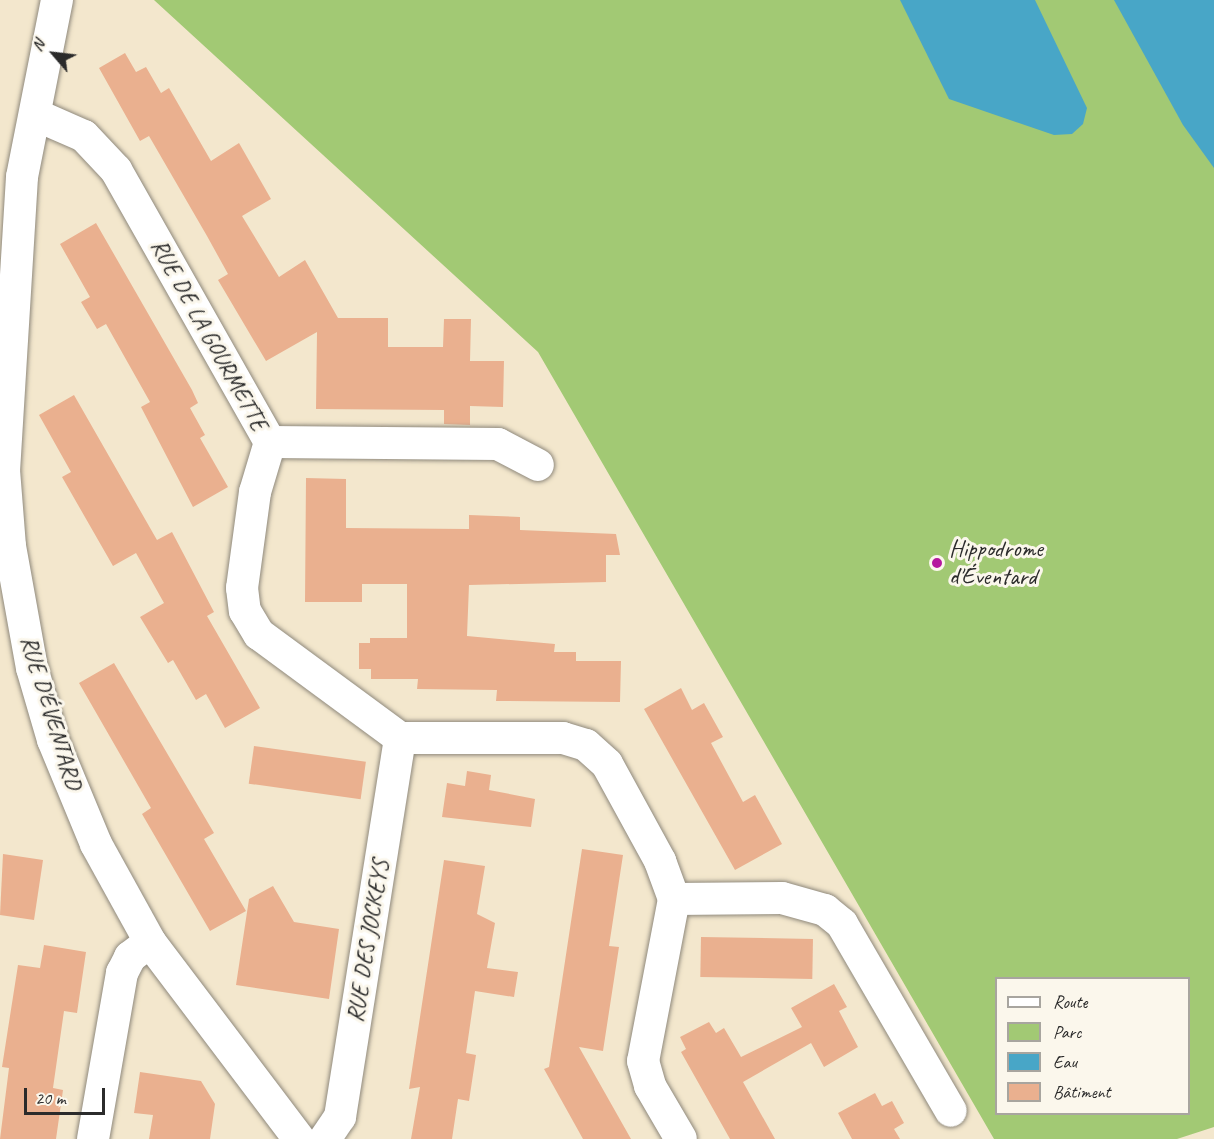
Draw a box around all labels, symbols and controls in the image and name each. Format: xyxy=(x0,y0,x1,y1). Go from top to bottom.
north arrow xyxy=(24,24,84,84)
text: N xyxy=(27,36,49,55)
street label: RUE DE LA GOURMETTE xyxy=(144,234,274,436)
place label: Hippodrome d'Éventard xyxy=(949,535,1043,591)
marker: Hippodrome d'Éventard xyxy=(930,556,944,570)
street label: RUE D'ÉVENTARD xyxy=(14,633,88,793)
street label: RUE DES JOCKEYS xyxy=(341,858,395,1024)
legend xyxy=(995,977,1190,1115)
text: Route xyxy=(1053,991,1087,1013)
text: Parc xyxy=(1053,1021,1081,1043)
text: Eau xyxy=(1053,1051,1077,1073)
scale bar xyxy=(27,1076,108,1114)
text: Bâtiment xyxy=(1053,1081,1111,1103)
text: 20 m xyxy=(35,1087,66,1109)

